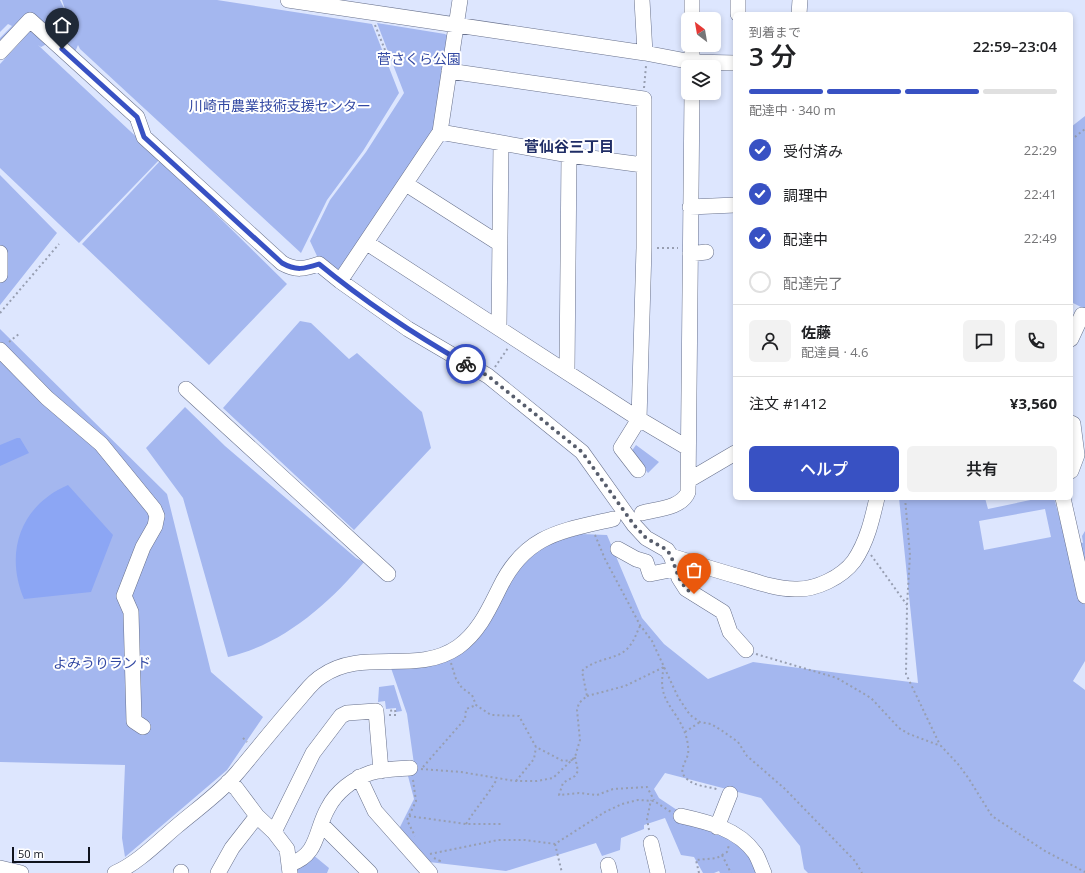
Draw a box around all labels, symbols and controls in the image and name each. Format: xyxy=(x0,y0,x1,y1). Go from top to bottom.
pin xyxy=(45,8,79,49)
north arrow xyxy=(681,12,721,52)
map controls xyxy=(681,12,721,100)
icon: home xyxy=(51,14,73,36)
text: 到着まで xyxy=(749,23,801,41)
text: 22:59–23:04 xyxy=(973,36,1057,56)
text: 3 分 xyxy=(749,38,797,74)
park label: 菅さくら公園 xyxy=(377,49,461,68)
button: layers xyxy=(681,60,721,100)
park label: 川崎市農業技術支援センター xyxy=(189,96,371,115)
text: 配達中 · 340 m xyxy=(749,101,836,119)
district label: 菅仙谷三丁目 xyxy=(524,136,614,156)
icon: check xyxy=(749,139,771,161)
text: 受付済み xyxy=(783,141,843,161)
text: 22:29 xyxy=(1024,141,1057,159)
icon: check xyxy=(749,183,771,205)
text: 調理中 xyxy=(783,185,828,205)
text: 22:41 xyxy=(1024,185,1057,203)
icon: check xyxy=(749,227,771,249)
text: 配達中 xyxy=(783,229,828,249)
text: 22:49 xyxy=(1024,229,1057,247)
text: 配達完了 xyxy=(783,273,843,293)
button: person xyxy=(749,320,791,362)
button: chat xyxy=(963,320,1005,362)
button: phone xyxy=(1015,320,1057,362)
text: 佐藤 xyxy=(801,322,831,342)
text: 配達員 · 4.6 xyxy=(801,343,868,361)
courier xyxy=(446,344,486,384)
icon: bike xyxy=(455,353,477,375)
text: 注文 #1412 xyxy=(749,393,827,413)
text: ¥3,560 xyxy=(1010,393,1057,413)
button: ヘルプ xyxy=(749,446,899,492)
button: 共有 xyxy=(907,446,1057,492)
pin xyxy=(677,553,711,594)
icon: bag xyxy=(683,559,705,581)
park label: よみうりランド xyxy=(53,653,151,672)
scale bar xyxy=(12,845,90,864)
text: 50 m xyxy=(18,846,44,861)

